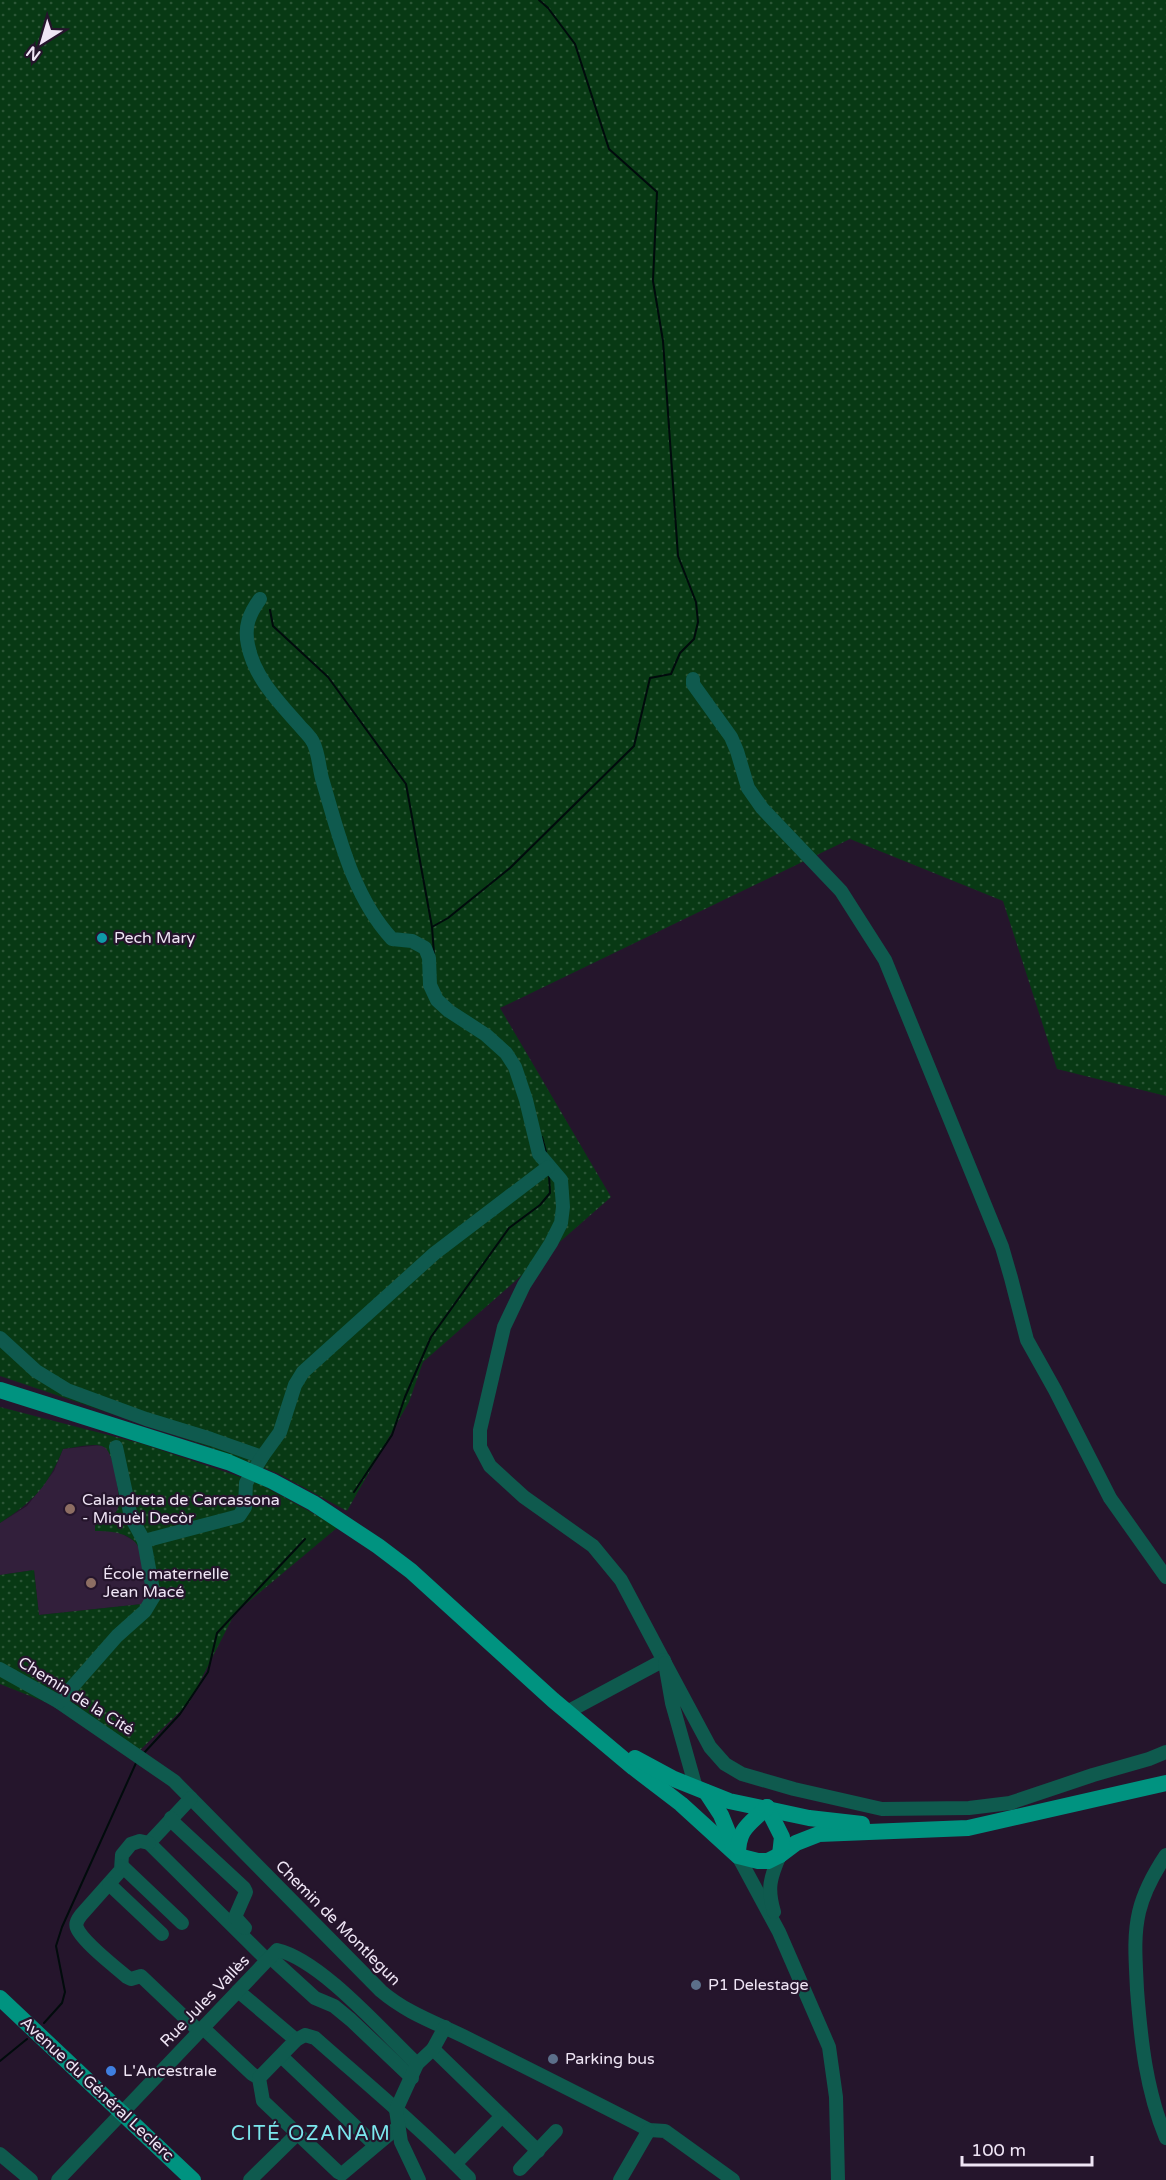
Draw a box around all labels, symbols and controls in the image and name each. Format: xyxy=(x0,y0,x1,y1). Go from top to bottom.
north arrow xyxy=(12,12,72,72)
text: N xyxy=(22,41,45,65)
place label: Pech Mary xyxy=(114,928,196,948)
marker: Pech Mary xyxy=(95,931,109,945)
place label: Calandreta de Carcassona - Miquèl Decòr xyxy=(82,1490,280,1528)
marker: Calandreta de Carcassona - Miquèl Decòr xyxy=(63,1502,77,1516)
place label: École maternelle Jean Macé xyxy=(103,1564,229,1602)
marker: École maternelle Jean Macé xyxy=(84,1576,98,1590)
street label: Chemin de la Cité xyxy=(14,1652,138,1740)
street label: Chemin de Montlegun xyxy=(271,1856,405,1990)
street label: Rue Jules Vallès xyxy=(156,1951,254,2051)
place label: P1 Delestage xyxy=(708,1975,809,1995)
marker: P1 Delestage xyxy=(689,1978,703,1992)
street label: Avenue du Général Leclerc xyxy=(16,2012,178,2166)
place label: Parking bus xyxy=(565,2049,655,2069)
marker: Parking bus xyxy=(546,2052,560,2066)
place label: L'Ancestrale xyxy=(123,2061,217,2081)
marker: L'Ancestrale xyxy=(104,2064,118,2078)
district label: CITÉ OZANAM xyxy=(231,2121,391,2146)
scale bar xyxy=(962,2129,1092,2167)
text: 100 m xyxy=(971,2139,1026,2161)

